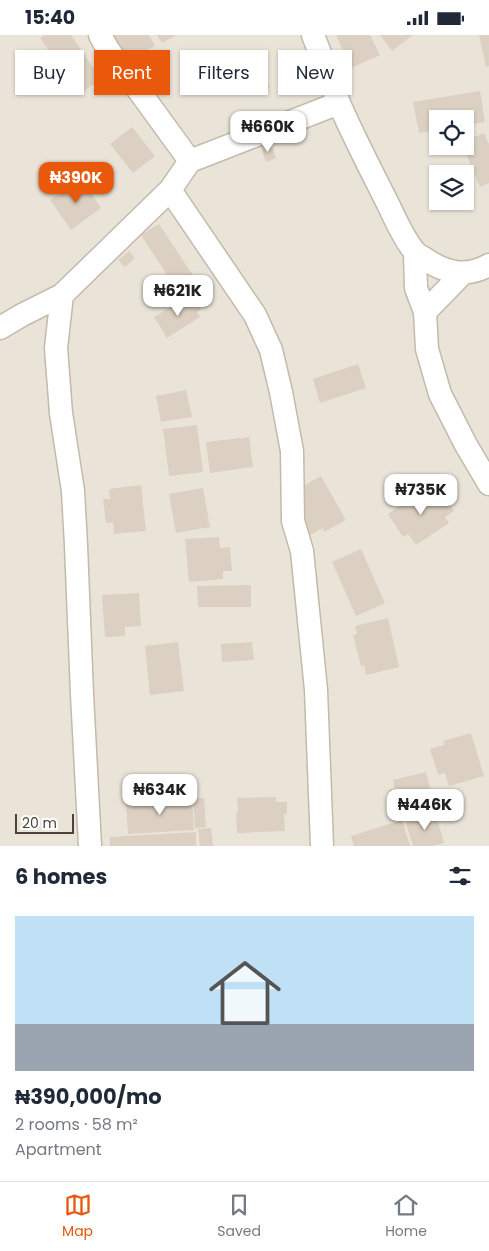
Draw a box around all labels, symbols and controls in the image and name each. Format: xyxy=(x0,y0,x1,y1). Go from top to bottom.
text: 15:40 xyxy=(25,4,75,31)
chip: Buy xyxy=(15,50,84,95)
chip: Rent xyxy=(94,50,170,95)
chip: Filters xyxy=(180,50,268,95)
chip: New xyxy=(278,50,352,95)
map controls xyxy=(429,110,474,210)
button: locate xyxy=(429,110,474,155)
pin: ₦660K xyxy=(233,111,303,153)
text: ₦660K xyxy=(241,115,295,138)
pin: ₦390K xyxy=(41,161,111,204)
button: layers xyxy=(429,165,474,210)
text: ₦390K xyxy=(50,166,102,189)
pin: ₦621K xyxy=(143,275,213,317)
text: ₦621K xyxy=(154,279,202,302)
pin: ₦735K xyxy=(386,473,456,516)
text: ₦735K xyxy=(395,478,447,501)
pin: ₦634K xyxy=(125,773,195,816)
text: ₦634K xyxy=(133,778,187,801)
pin: ₦446K xyxy=(390,789,460,831)
text: ₦446K xyxy=(398,793,452,816)
scale bar xyxy=(15,811,74,834)
text: 20 m xyxy=(22,813,57,833)
text: 6 homes xyxy=(15,862,107,891)
icon: filters xyxy=(446,862,474,890)
icon: home xyxy=(200,948,290,1038)
text: ₦390,000/mo xyxy=(15,1082,162,1111)
text: 2 rooms · 58 m² xyxy=(15,1113,138,1136)
text: Apartment xyxy=(15,1138,102,1161)
tab: Map xyxy=(62,1191,93,1242)
tab: Saved xyxy=(217,1191,261,1242)
tab: Home xyxy=(385,1191,427,1242)

